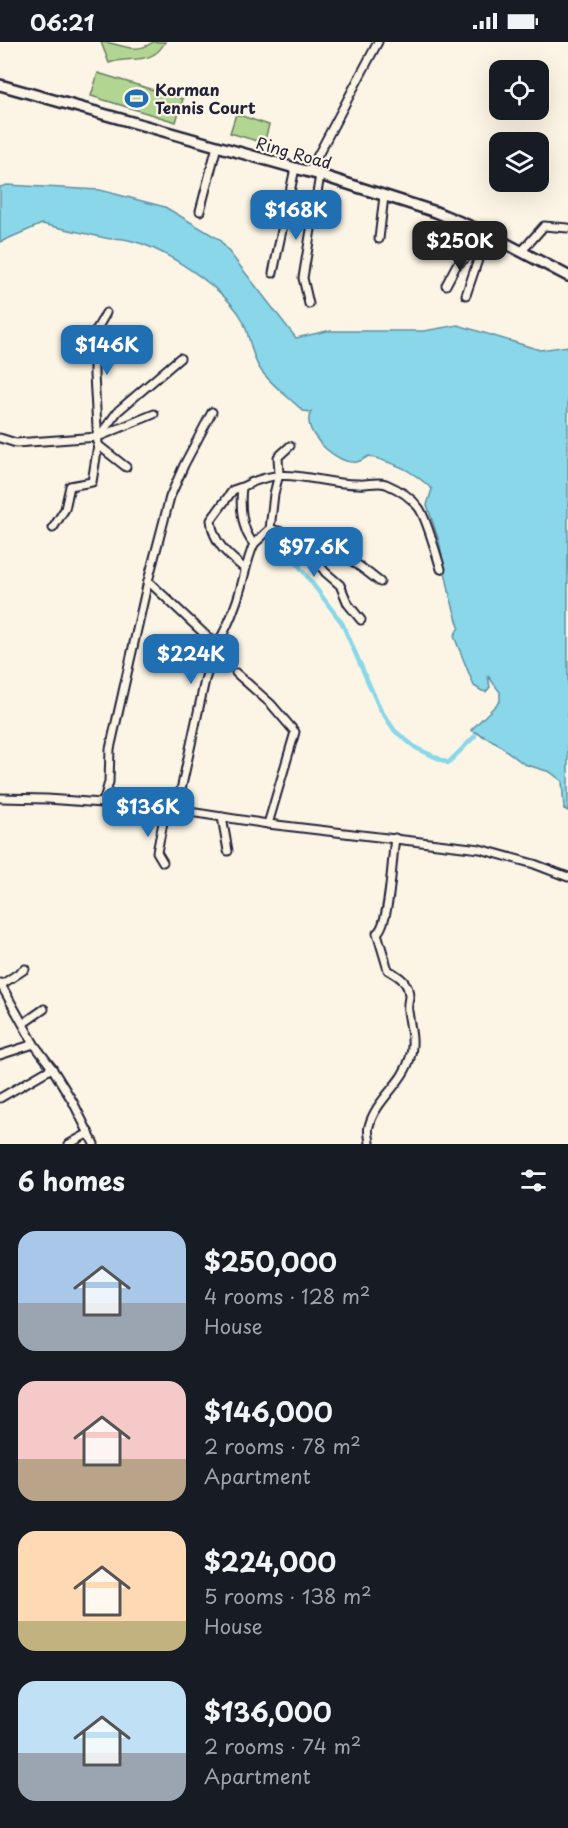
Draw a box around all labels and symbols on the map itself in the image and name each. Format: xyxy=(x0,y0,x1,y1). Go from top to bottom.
place label: Korman Tennis Court xyxy=(155,77,256,119)
sports icon: Korman Tennis Court xyxy=(124,85,150,111)
street label: Ring Road xyxy=(253,130,335,174)
pin: $168K xyxy=(254,190,338,241)
pin: $250K xyxy=(418,221,502,272)
pin: $146K xyxy=(65,325,149,376)
pin: $97.6K xyxy=(265,527,363,578)
pin: $224K xyxy=(149,634,233,685)
pin: $136K xyxy=(106,787,190,838)

